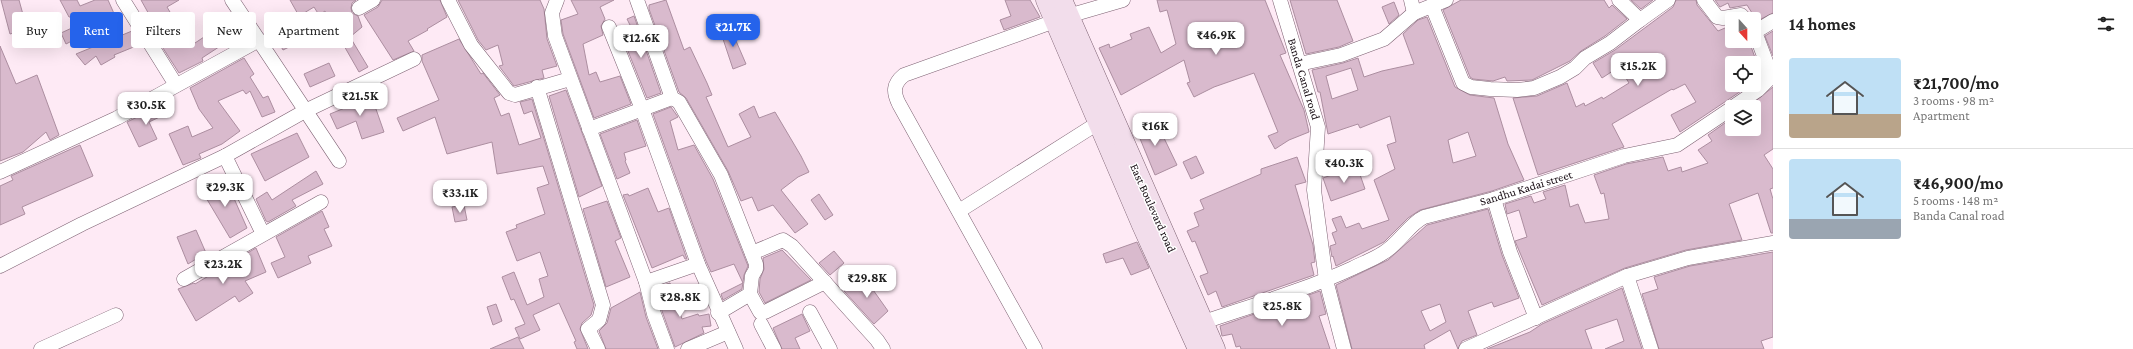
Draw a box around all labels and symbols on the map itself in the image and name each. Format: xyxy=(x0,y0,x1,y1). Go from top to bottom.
north arrow xyxy=(1725,12,1761,48)
pin: ₹21.7K xyxy=(700,14,766,48)
pin: ₹46.9K xyxy=(1183,22,1249,56)
pin: ₹12.6K xyxy=(608,25,674,59)
street label: Banda Canal road xyxy=(1285,37,1323,122)
pin: ₹15.2K xyxy=(1605,53,1671,87)
pin: ₹21.5K xyxy=(327,83,393,117)
pin: ₹30.5K xyxy=(113,92,179,126)
pin: ₹16K xyxy=(1131,113,1179,147)
pin: ₹40.3K xyxy=(1311,150,1377,184)
street label: East Boulevard road xyxy=(1127,161,1179,255)
street label: Sandhu Kadai street xyxy=(1478,167,1575,209)
pin: ₹29.3K xyxy=(192,174,258,208)
pin: ₹33.1K xyxy=(427,180,493,214)
pin: ₹23.2K xyxy=(190,251,256,285)
pin: ₹29.8K xyxy=(834,265,900,299)
pin: ₹28.8K xyxy=(647,284,713,318)
pin: ₹25.8K xyxy=(1249,293,1315,327)

